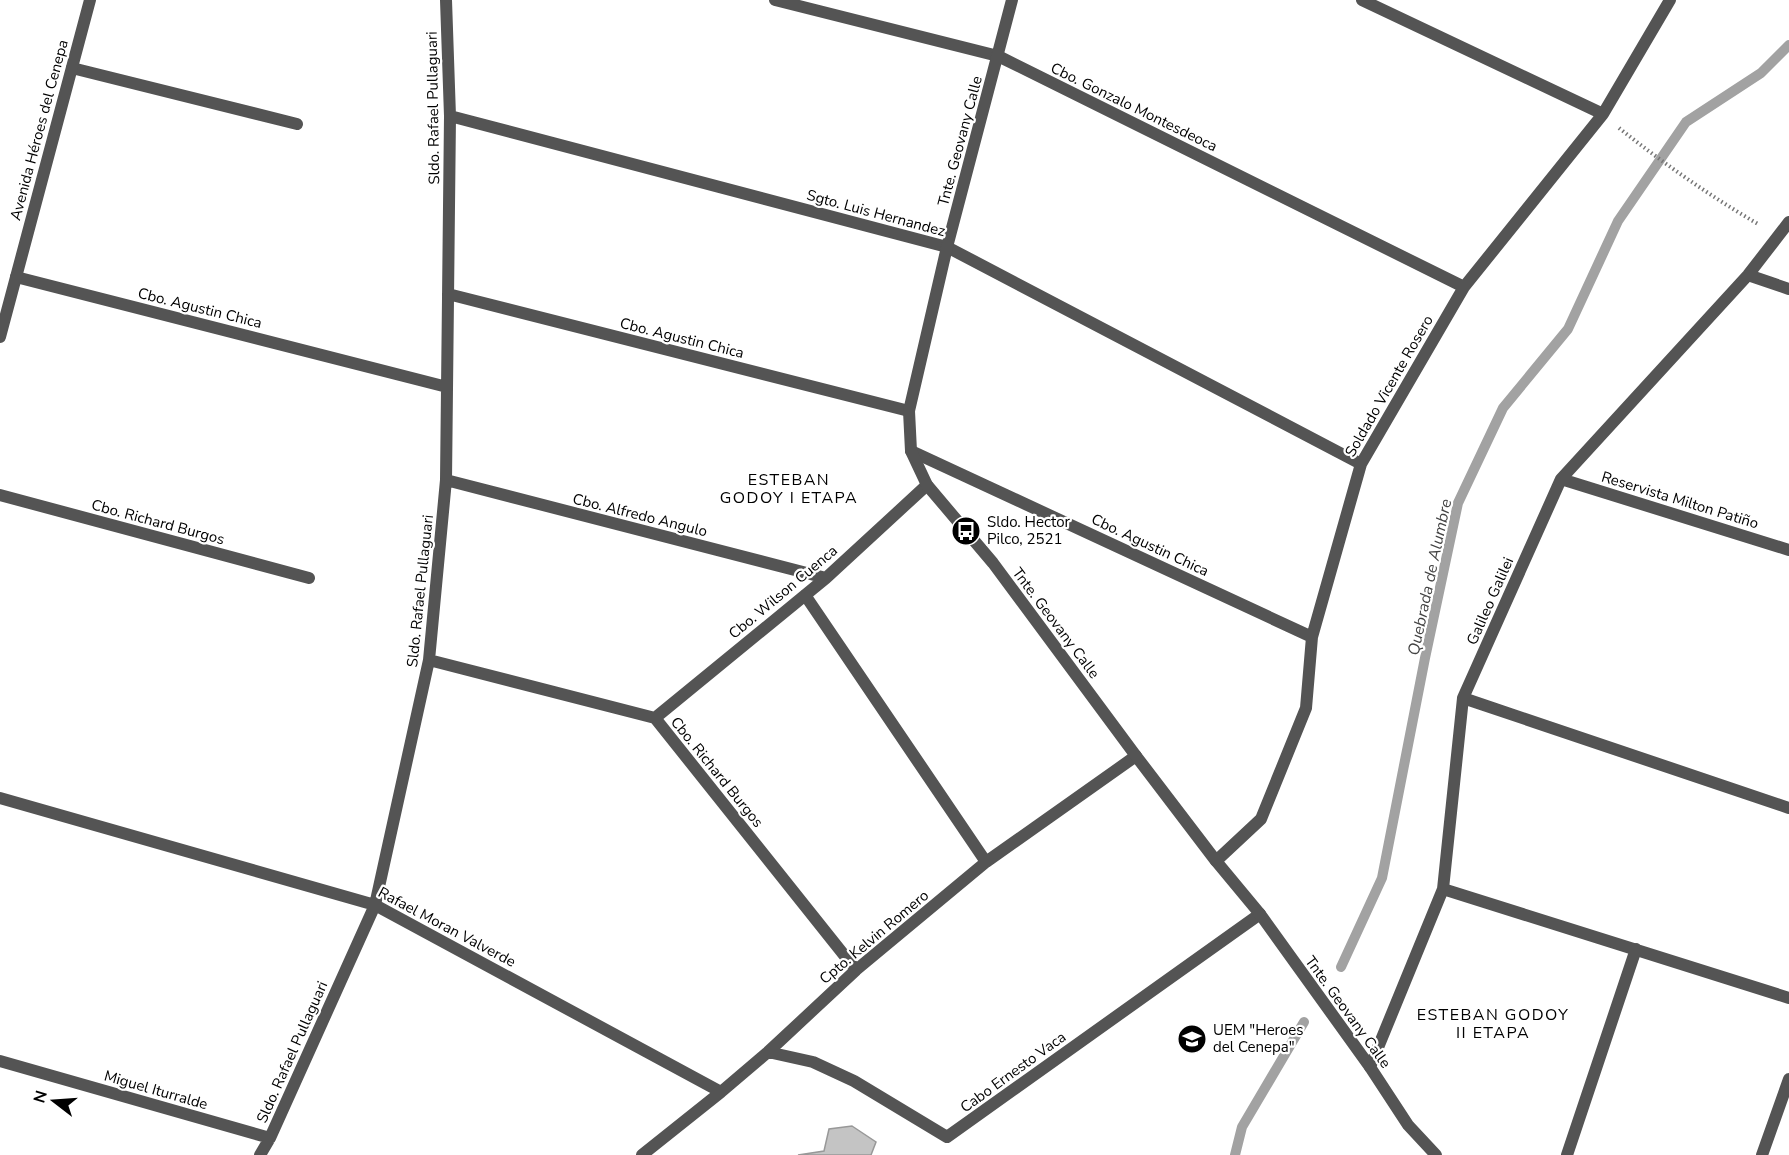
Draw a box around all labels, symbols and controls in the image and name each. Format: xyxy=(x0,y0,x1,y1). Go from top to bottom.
street label: Sldo. Rafael Pullaguari xyxy=(422,31,444,185)
street label: Avenida Héroes del Cenepa xyxy=(5,37,73,223)
street label: Cbo. Gonzalo Montesdeoca xyxy=(1047,58,1221,156)
street label: Tnte. Geovany Calle xyxy=(933,74,987,208)
street label: Sgto. Luis Hernandez xyxy=(804,185,948,241)
street label: Cbo. Agustin Chica xyxy=(136,283,264,333)
street label: Soldado Vicente Rosero xyxy=(1340,311,1438,461)
street label: Cbo. Agustin Chica xyxy=(618,313,746,363)
street label: Reservista Milton Patiño xyxy=(1599,467,1761,533)
district label: ESTEBAN GODOY I ETAPA xyxy=(720,469,858,509)
street label: Cbo. Alfredo Angulo xyxy=(571,489,709,541)
street label: Cbo. Richard Burgos xyxy=(89,495,227,549)
water label: Quebrada de Alumbre xyxy=(1403,496,1457,658)
street label: Cbo. Agustin Chica xyxy=(1088,509,1212,581)
place label: Sldo. Hector Pilco, 2521 xyxy=(987,512,1070,549)
street label: Sldo. Rafael Pullaguari xyxy=(402,514,438,668)
bus stop icon: Sldo. Hector Pilco, 2521 xyxy=(950,515,982,547)
street label: Cbo. Wilson Cuenca xyxy=(724,541,842,643)
street label: Galileo Galilei xyxy=(1462,554,1518,648)
street label: Tnte. Geovany Calle xyxy=(1008,563,1104,683)
street label: Cbo. Richard Burgos xyxy=(666,712,768,832)
street label: Rafael Moran Valverde xyxy=(375,882,519,972)
street label: Cpto. Kelvin Romero xyxy=(815,885,933,989)
street label: Tnte. Geovany Calle xyxy=(1301,952,1395,1072)
street label: Sldo. Rafael Pullaguari xyxy=(252,978,332,1126)
district label: ESTEBAN GODOY II ETAPA xyxy=(1417,1004,1569,1044)
place label: UEM "Heroes del Cenepa" xyxy=(1213,1020,1303,1057)
school or university icon: UEM "Heroes del Cenepa" xyxy=(1176,1023,1208,1055)
street label: Cabo Ernesto Vaca xyxy=(956,1027,1070,1117)
street label: Miguel Iturralde xyxy=(102,1066,210,1114)
north arrow xyxy=(24,1071,84,1131)
text: N xyxy=(28,1088,53,1106)

